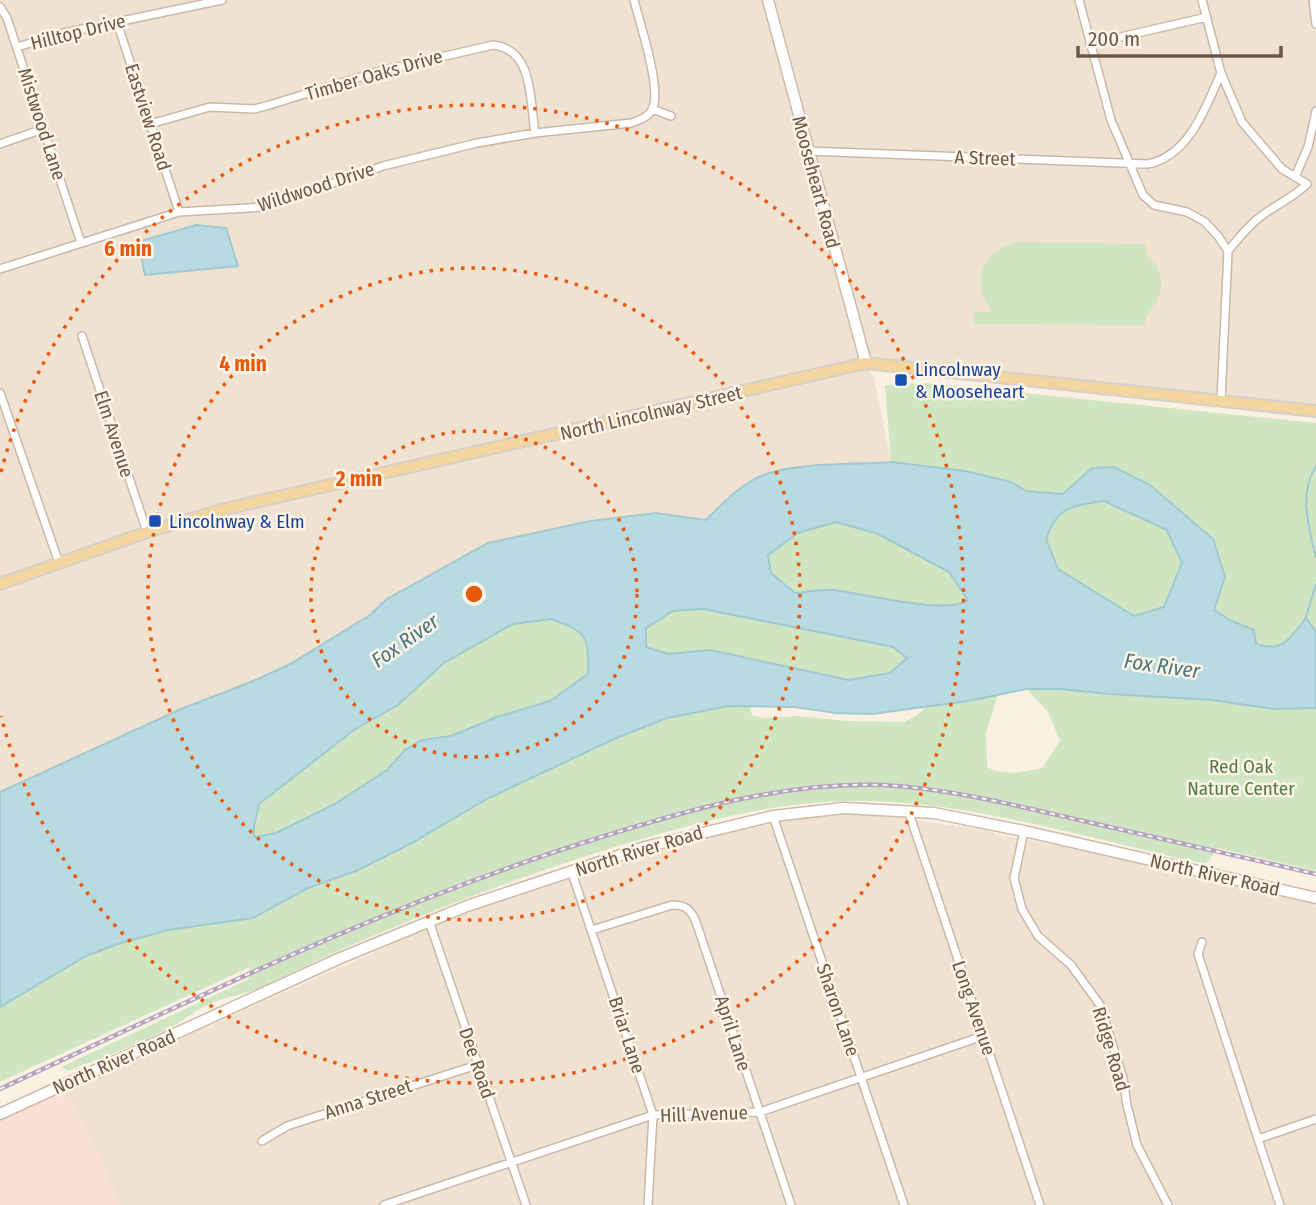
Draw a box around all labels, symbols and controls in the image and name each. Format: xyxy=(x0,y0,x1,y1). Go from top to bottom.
street label: Hilltop Drive xyxy=(28,9,128,55)
scale bar xyxy=(1078,14,1281,58)
text: 200 m xyxy=(1088,26,1140,52)
street label: Timber Oaks Drive xyxy=(303,44,445,106)
street label: Eastview Road xyxy=(120,61,176,173)
street label: Mistwood Lane xyxy=(13,65,71,183)
street label: Mooseheart Road xyxy=(787,113,845,251)
street label: A Street xyxy=(954,145,1017,171)
street label: Wildwood Drive xyxy=(255,157,377,217)
text: 6 min xyxy=(104,236,152,262)
text: 4 min xyxy=(219,351,267,377)
place label: Lincolnway & Mooseheart xyxy=(915,358,1025,403)
marker: Lincolnway & Mooseheart xyxy=(893,372,909,388)
street label: North Lincolnway Street xyxy=(558,381,745,445)
street label: Elm Avenue xyxy=(89,388,139,480)
text: 2 min xyxy=(335,466,382,492)
place label: Lincolnway & Elm xyxy=(169,510,305,533)
marker: Lincolnway & Elm xyxy=(147,513,163,529)
centre of rings xyxy=(462,582,486,606)
water label: Fox River xyxy=(366,608,444,674)
water label: Fox River xyxy=(1122,648,1202,684)
park label: Red Oak Nature Center xyxy=(1187,755,1295,800)
street label: North River Road xyxy=(572,821,706,881)
street label: North River Road xyxy=(1148,849,1282,901)
street label: Long Avenue xyxy=(947,958,1001,1058)
street label: Sharon Lane xyxy=(811,961,865,1059)
street label: April Lane xyxy=(710,992,756,1074)
street label: Briar Lane xyxy=(604,994,650,1076)
street label: Ridge Road xyxy=(1087,1004,1135,1094)
street label: Dee Road xyxy=(454,1024,500,1102)
street label: North River Road xyxy=(49,1025,179,1099)
street label: Anna Street xyxy=(321,1074,415,1124)
street label: Hill Avenue xyxy=(660,1101,748,1127)

